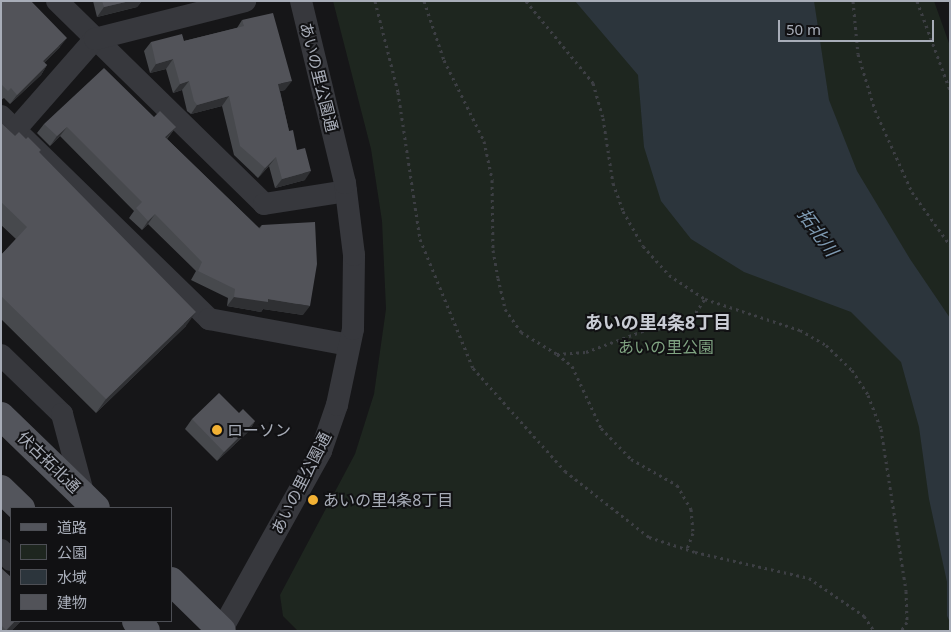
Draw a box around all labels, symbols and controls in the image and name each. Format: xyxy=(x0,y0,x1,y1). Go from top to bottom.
scale bar xyxy=(781,10,937,42)
text: 50 m xyxy=(786,19,821,39)
street label: あいの里公園通 xyxy=(296,20,342,134)
water label: 拓北川 xyxy=(793,204,843,260)
district label: あいの里4条8丁目 xyxy=(585,311,731,333)
park label: あいの里公園 xyxy=(618,337,714,357)
place label: ローソン xyxy=(227,420,291,440)
marker: ローソン xyxy=(211,424,223,436)
street label: 伏古拓北通 xyxy=(14,427,84,497)
street label: あいの里公園通 xyxy=(267,429,335,537)
place label: あいの里4条8丁目 xyxy=(323,490,453,510)
marker: あいの里4条8丁目 xyxy=(307,494,319,506)
legend xyxy=(10,507,172,622)
text: 道路 xyxy=(57,517,87,537)
text: 公園 xyxy=(57,542,87,562)
text: 水域 xyxy=(57,567,87,587)
text: 建物 xyxy=(57,592,87,612)

